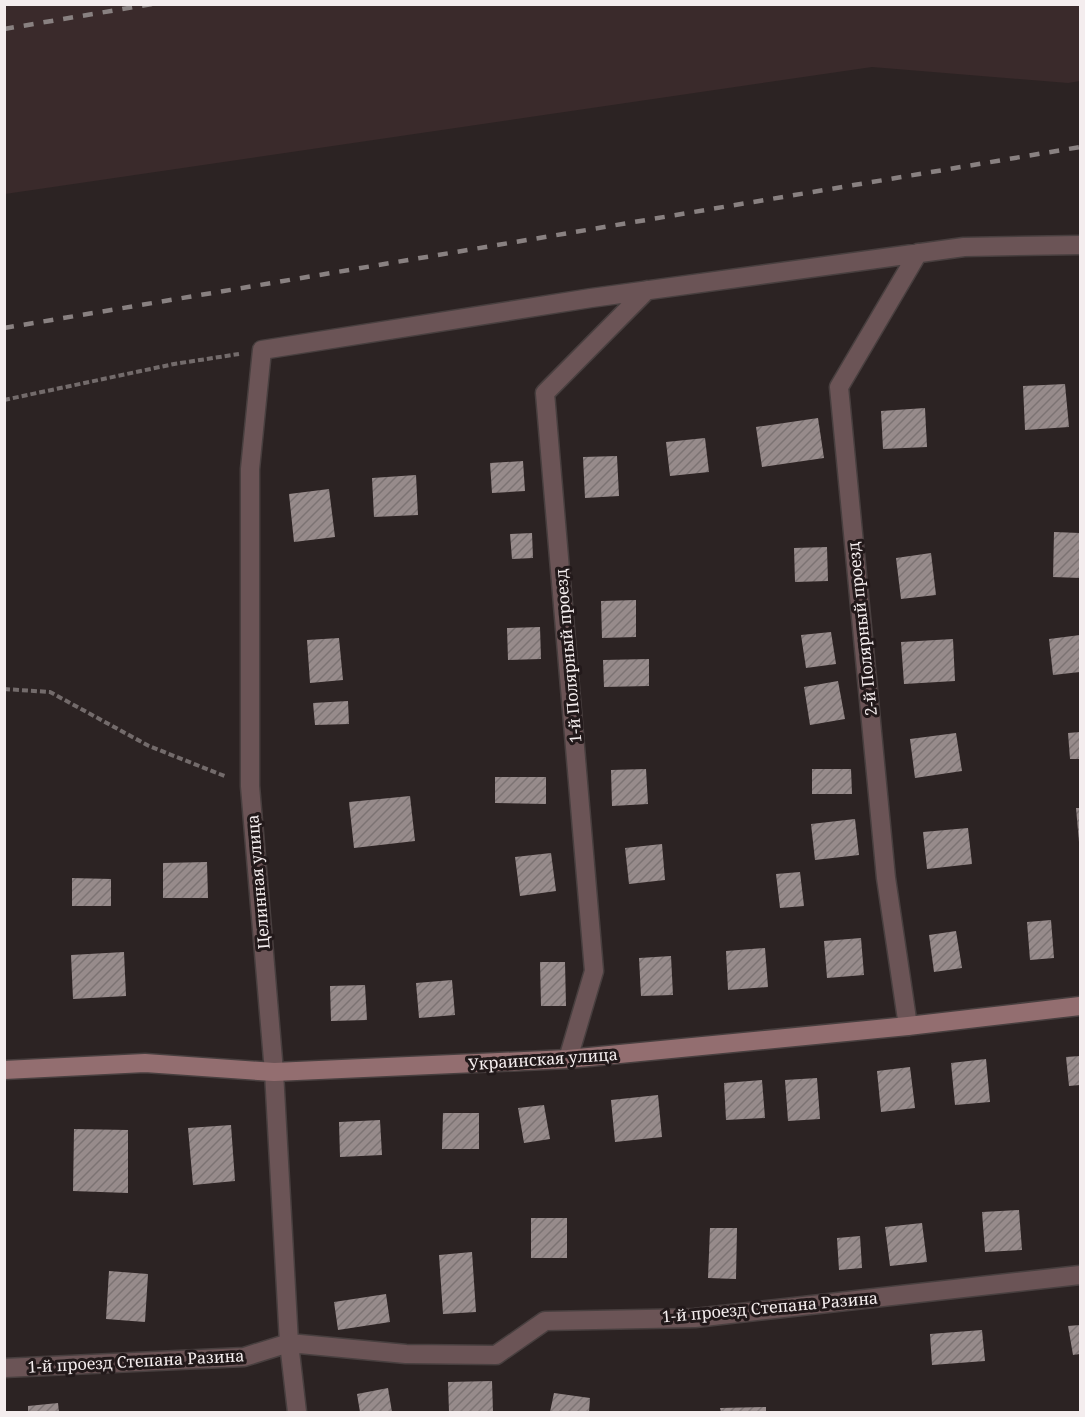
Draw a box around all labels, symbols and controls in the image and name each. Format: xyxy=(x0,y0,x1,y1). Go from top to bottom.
street label: 2-й Полярный проезд xyxy=(842,541,882,717)
street label: 1-й Полярный проезд xyxy=(549,568,587,744)
street label: Целинная улица xyxy=(241,814,275,950)
street label: Украинская улица xyxy=(467,1043,619,1075)
street label: 1-й проезд Степана Разина xyxy=(661,1287,879,1327)
street label: 1-й проезд Степана Разина xyxy=(27,1344,245,1378)

